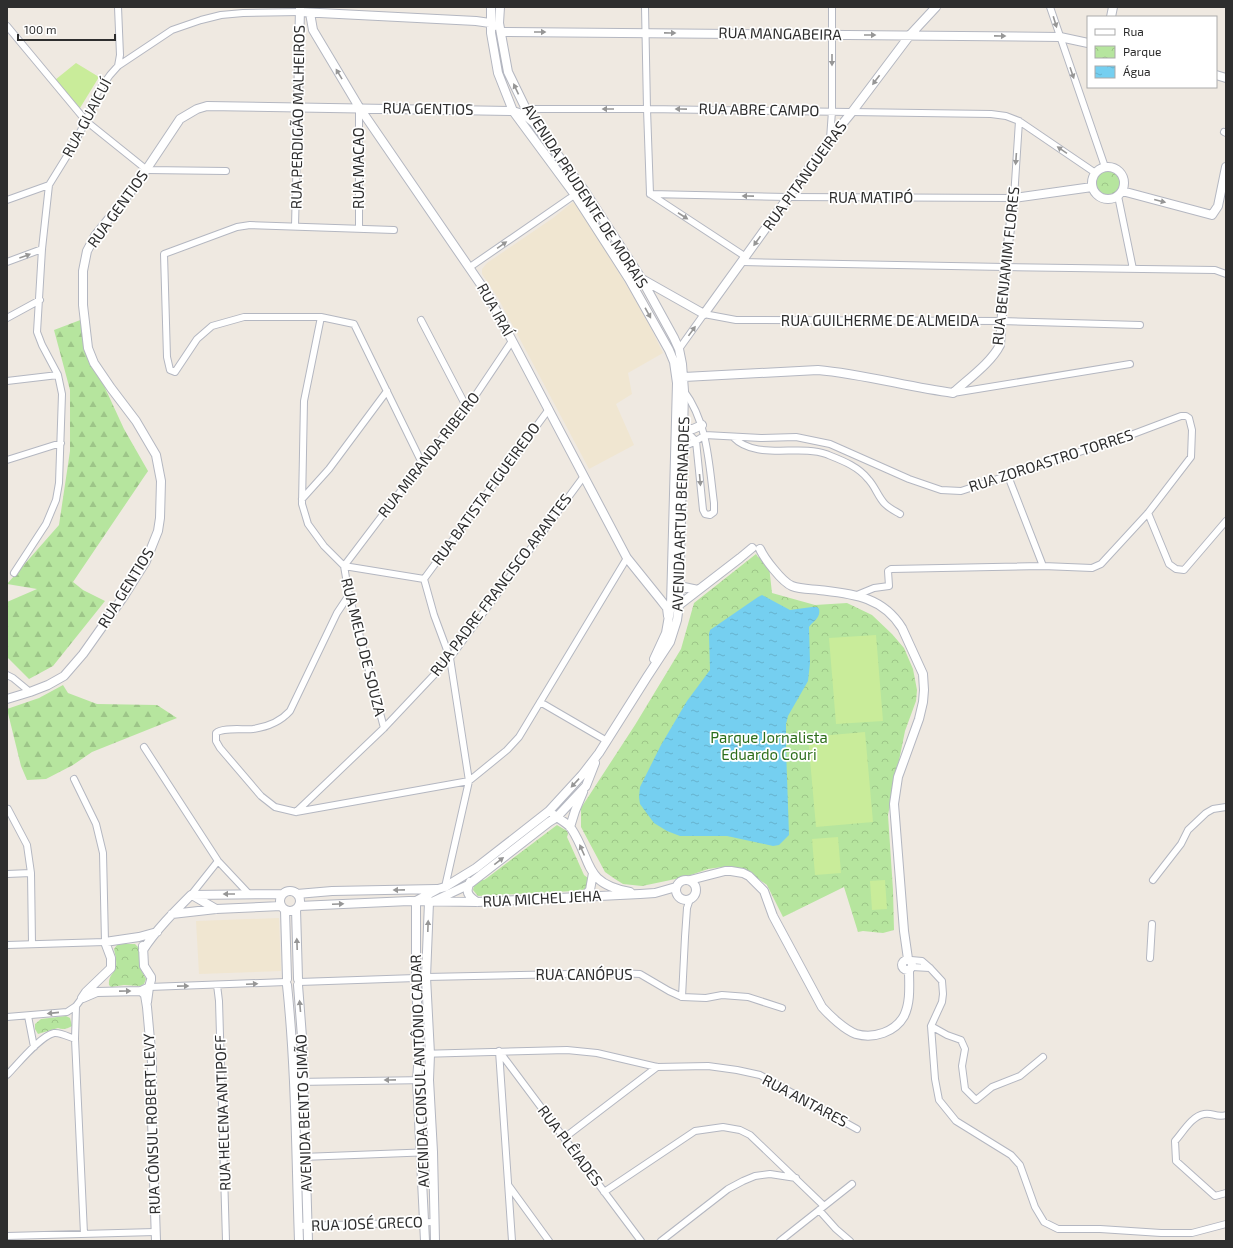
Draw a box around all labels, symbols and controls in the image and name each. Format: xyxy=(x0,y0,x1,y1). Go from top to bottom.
scale bar xyxy=(18,16,115,42)
one-way arrow xyxy=(1052,16,1058,28)
legend xyxy=(1087,16,1217,88)
text: 100 m xyxy=(24,22,56,36)
street label: RUA MANGABEIRA xyxy=(718,23,843,43)
text: Rua xyxy=(1123,24,1144,38)
street label: RUA PERDIGÃO MALHEIROS xyxy=(286,25,308,209)
one-way arrow xyxy=(534,29,547,35)
one-way arrow xyxy=(664,30,677,36)
one-way arrow xyxy=(864,32,877,38)
one-way arrow xyxy=(994,33,1007,39)
text: Parque xyxy=(1123,44,1161,58)
one-way arrow xyxy=(829,54,835,67)
text: Água xyxy=(1123,64,1151,78)
one-way arrow xyxy=(336,68,343,80)
one-way arrow xyxy=(1070,68,1076,80)
street label: RUA GUAICUÍ xyxy=(58,74,115,160)
one-way arrow xyxy=(872,75,880,86)
one-way arrow xyxy=(513,83,519,94)
street label: RUA GENTIOS xyxy=(382,98,474,118)
street label: RUA ABRE CAMPO xyxy=(699,99,820,119)
street label: AVENIDA PRUDENTE DE MORAIS xyxy=(519,100,652,291)
one-way arrow xyxy=(601,106,614,112)
one-way arrow xyxy=(674,106,687,112)
street label: RUA PITANGUEIRAS xyxy=(758,117,850,234)
street label: RUA MACAO xyxy=(349,127,367,209)
one-way arrow xyxy=(1057,146,1068,154)
one-way arrow xyxy=(1013,153,1020,165)
street label: RUA GENTIOS xyxy=(83,166,151,251)
street label: RUA BENJAMIM FLORES xyxy=(988,186,1022,346)
street label: RUA MATIPÓ xyxy=(829,188,913,206)
one-way arrow xyxy=(742,193,754,200)
one-way arrow xyxy=(1154,198,1166,204)
one-way arrow xyxy=(678,212,688,220)
one-way arrow xyxy=(753,236,761,246)
one-way arrow xyxy=(497,241,507,249)
one-way arrow xyxy=(19,252,31,258)
street label: RUA IRAÍ xyxy=(474,280,518,340)
one-way arrow xyxy=(645,307,652,319)
street label: RUA GUILHERME DE ALMEIDA xyxy=(781,311,980,329)
one-way arrow xyxy=(688,326,696,337)
street label: RUA MIRANDA RIBEIRO xyxy=(374,388,483,521)
street label: AVENIDA ARTUR BERNARDES xyxy=(668,416,692,612)
street label: RUA BATISTA FIGUEIREDO xyxy=(427,419,543,568)
street label: RUA ZOROASTRO TORRES xyxy=(966,425,1135,495)
one-way arrow xyxy=(696,474,703,486)
street label: RUA PADRE FRANCISCO ARANTES xyxy=(426,490,575,679)
street label: RUA GENTIOS xyxy=(93,544,157,631)
street label: RUA MELO DE SOUZA xyxy=(338,576,390,718)
park label: Parque Jornalista Eduardo Couri xyxy=(710,728,828,763)
one-way arrow xyxy=(570,778,580,788)
one-way arrow xyxy=(578,844,584,856)
one-way arrow xyxy=(494,856,505,865)
one-way arrow xyxy=(393,886,405,893)
street label: RUA MICHEL JEHA xyxy=(482,886,602,910)
one-way arrow xyxy=(222,891,235,897)
one-way arrow xyxy=(332,900,344,907)
one-way arrow xyxy=(424,920,431,932)
one-way arrow xyxy=(293,938,300,950)
street label: AVENIDA CONSUL ANTÔNIO CADAR xyxy=(406,954,432,1188)
street label: RUA CANÓPUS xyxy=(535,965,633,983)
one-way arrow xyxy=(246,980,258,987)
one-way arrow xyxy=(177,983,190,989)
one-way arrow xyxy=(119,988,132,994)
one-way arrow xyxy=(296,1000,303,1012)
one-way arrow xyxy=(47,1010,59,1017)
street label: RUA CÔNSUL ROBERT LEVY xyxy=(139,1033,163,1215)
street label: AVENIDA BENTO SIMÃO xyxy=(291,1034,315,1192)
street label: RUA HELENA ANTIPOFF xyxy=(210,1035,234,1191)
street label: RUA ANTARES xyxy=(760,1070,851,1130)
one-way arrow xyxy=(384,1077,396,1084)
street label: RUA PLÊIADES xyxy=(535,1101,607,1189)
street label: RUA JOSÉ GRECO xyxy=(311,1212,423,1234)

